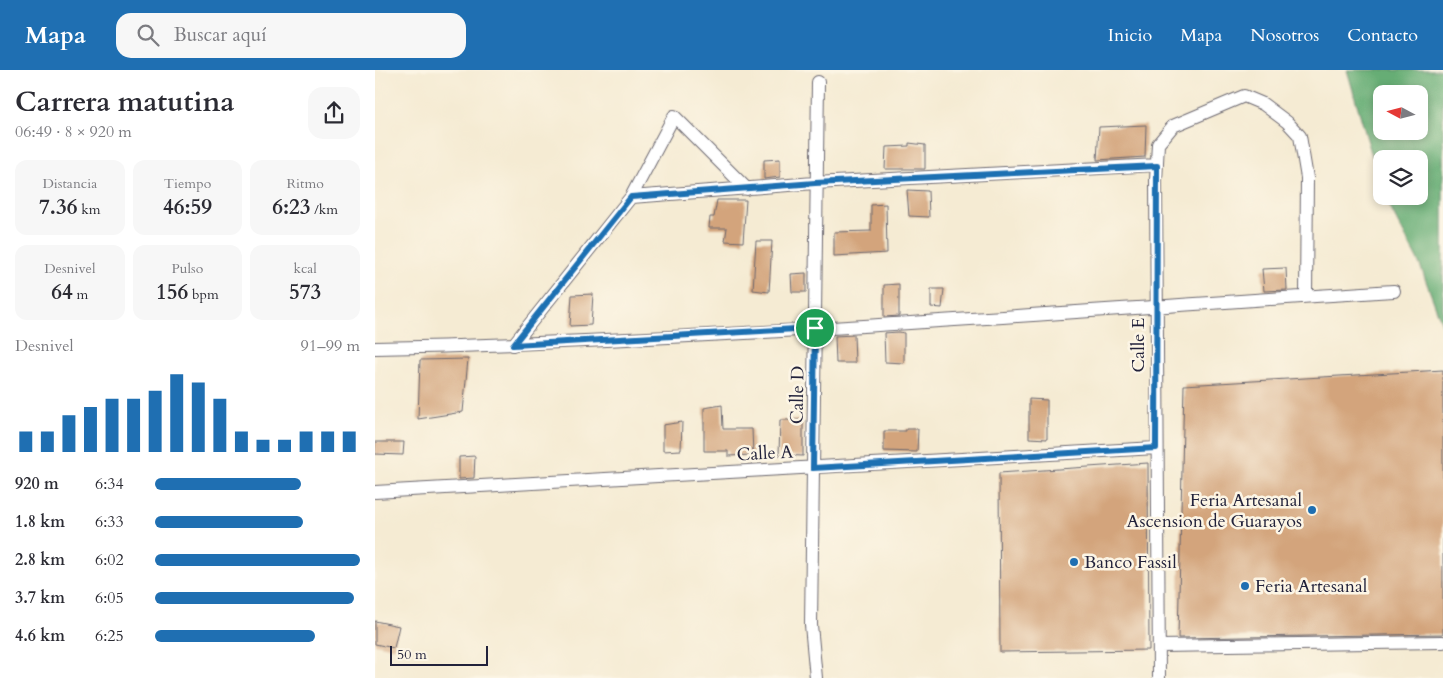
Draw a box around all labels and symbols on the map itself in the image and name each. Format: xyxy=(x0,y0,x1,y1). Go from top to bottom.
north arrow xyxy=(1373,85,1427,140)
pin xyxy=(794,307,836,349)
street label: Calle E xyxy=(1126,318,1151,372)
street label: Calle D xyxy=(784,366,811,424)
street label: Calle A xyxy=(736,440,794,467)
place label: Feria Artesanal Ascension de Guarayos xyxy=(1127,488,1302,534)
marker: Feria Artesanal Ascension de Guarayos xyxy=(1306,504,1318,516)
place label: Banco Fassil xyxy=(1084,550,1177,575)
marker: Banco Fassil xyxy=(1068,556,1080,568)
place label: Feria Artesanal xyxy=(1255,574,1368,599)
marker: Feria Artesanal xyxy=(1239,580,1251,592)
scale bar xyxy=(390,643,487,666)

